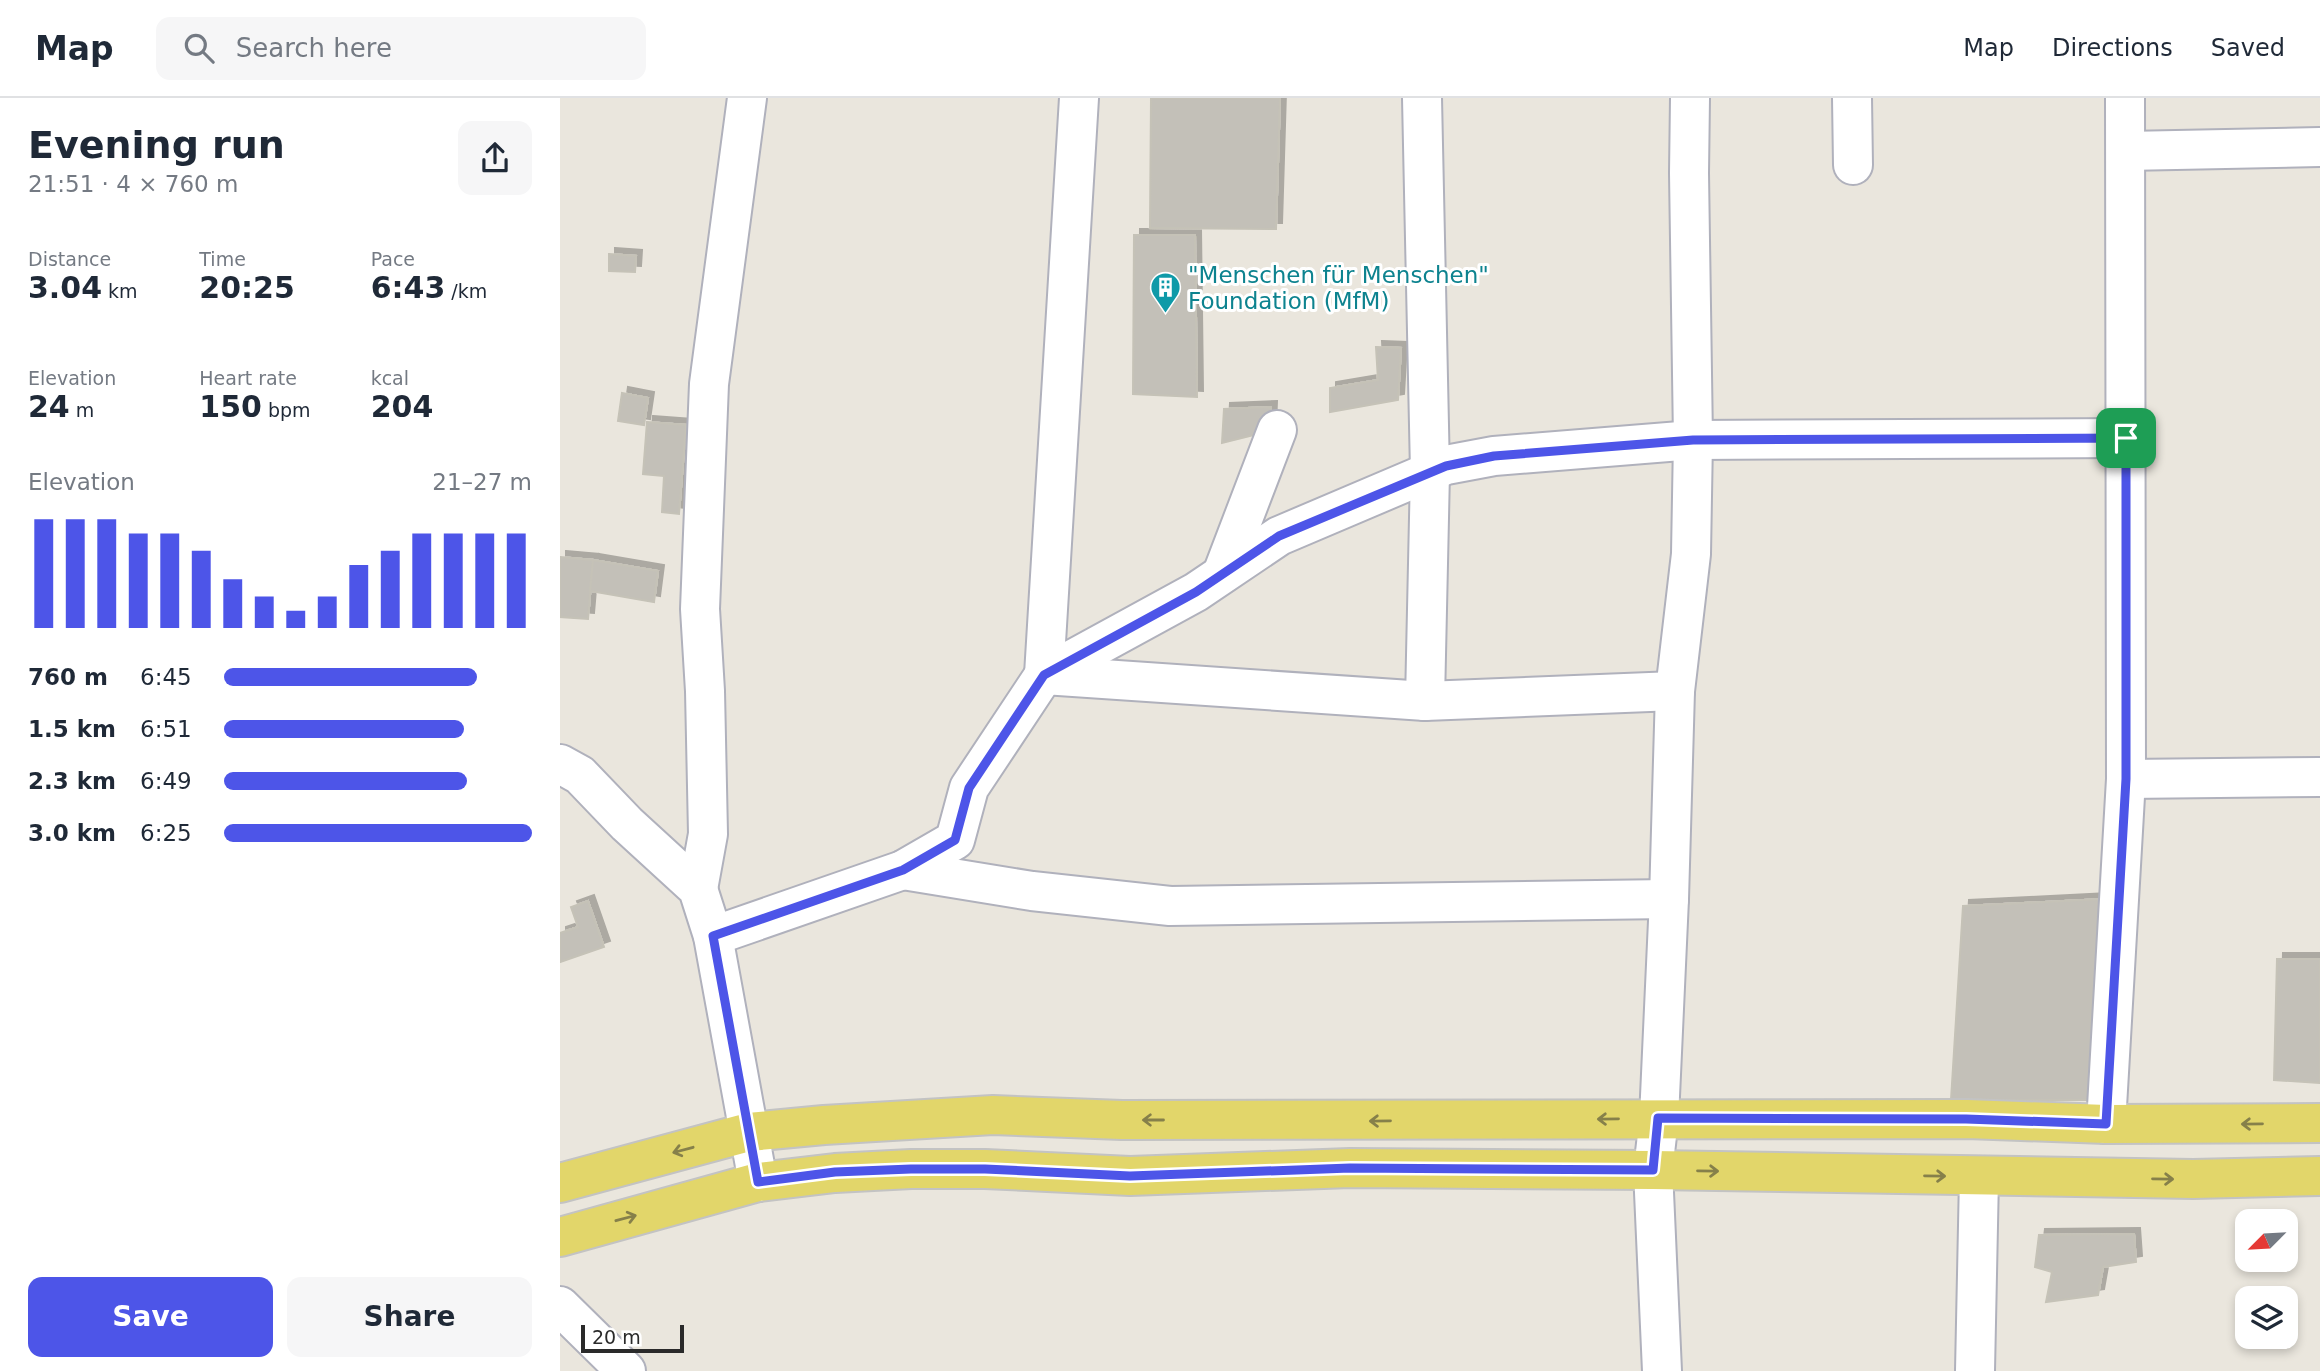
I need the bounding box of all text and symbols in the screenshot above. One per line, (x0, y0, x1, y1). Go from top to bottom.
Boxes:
search box (156, 17, 646, 80)
text: Map (35, 29, 114, 68)
icon: search (180, 29, 218, 67)
text: Search here (236, 33, 392, 63)
text: Map (1963, 34, 2014, 62)
text: Directions (2052, 34, 2173, 62)
text: Saved (2211, 34, 2285, 62)
button: share (458, 121, 532, 195)
text: Evening run (28, 123, 285, 167)
text: 21:51 · 4 × 760 m (28, 171, 238, 197)
text: Distance (28, 248, 111, 270)
text: Time (199, 248, 246, 270)
text: Pace (371, 248, 415, 270)
place label: "Menschen für Menschen" Foundation (MfM) (1188, 262, 1489, 314)
text: 3.04 (28, 270, 102, 305)
text: 20:25 (199, 270, 295, 305)
text: 6:43 (371, 270, 445, 305)
building icon: "Menschen für Menschen" Foundation (MfM) (1148, 271, 1182, 315)
text: km (102, 280, 138, 302)
text: /km (445, 280, 487, 302)
text: Elevation (28, 367, 116, 389)
text: Heart rate (199, 367, 297, 389)
text: kcal (371, 367, 409, 389)
text: 24 (28, 389, 70, 424)
text: 150 (199, 389, 262, 424)
text: 204 (371, 389, 433, 424)
text: m (70, 399, 94, 421)
text: bpm (262, 399, 311, 421)
pin (2096, 408, 2156, 468)
icon: arrive (2107, 419, 2145, 457)
text: Elevation (28, 469, 135, 495)
text: 21–27 m (432, 469, 532, 495)
text: 760 m (28, 664, 108, 690)
text: 6:45 (140, 664, 192, 690)
text: 1.5 km (28, 716, 116, 742)
text: 6:51 (140, 716, 192, 742)
text: 2.3 km (28, 768, 116, 794)
text: 6:49 (140, 768, 192, 794)
text: 3.0 km (28, 820, 116, 846)
text: 6:25 (140, 820, 192, 846)
one-way arrow (1597, 1112, 1620, 1126)
one-way arrow (1142, 1113, 1165, 1127)
one-way arrow (1369, 1114, 1392, 1128)
one-way arrow (2241, 1117, 2264, 1131)
one-way arrow (672, 1144, 695, 1157)
one-way arrow (1696, 1164, 1719, 1178)
one-way arrow (1923, 1169, 1946, 1182)
one-way arrow (2151, 1172, 2174, 1185)
north arrow (2235, 1209, 2298, 1272)
map controls (2235, 1209, 2298, 1349)
one-way arrow (614, 1211, 636, 1224)
button: Save (28, 1277, 273, 1357)
button: Share (287, 1277, 532, 1357)
button: layers (2235, 1286, 2298, 1349)
scale bar (581, 1322, 684, 1354)
text: 20 m (592, 1326, 641, 1348)

